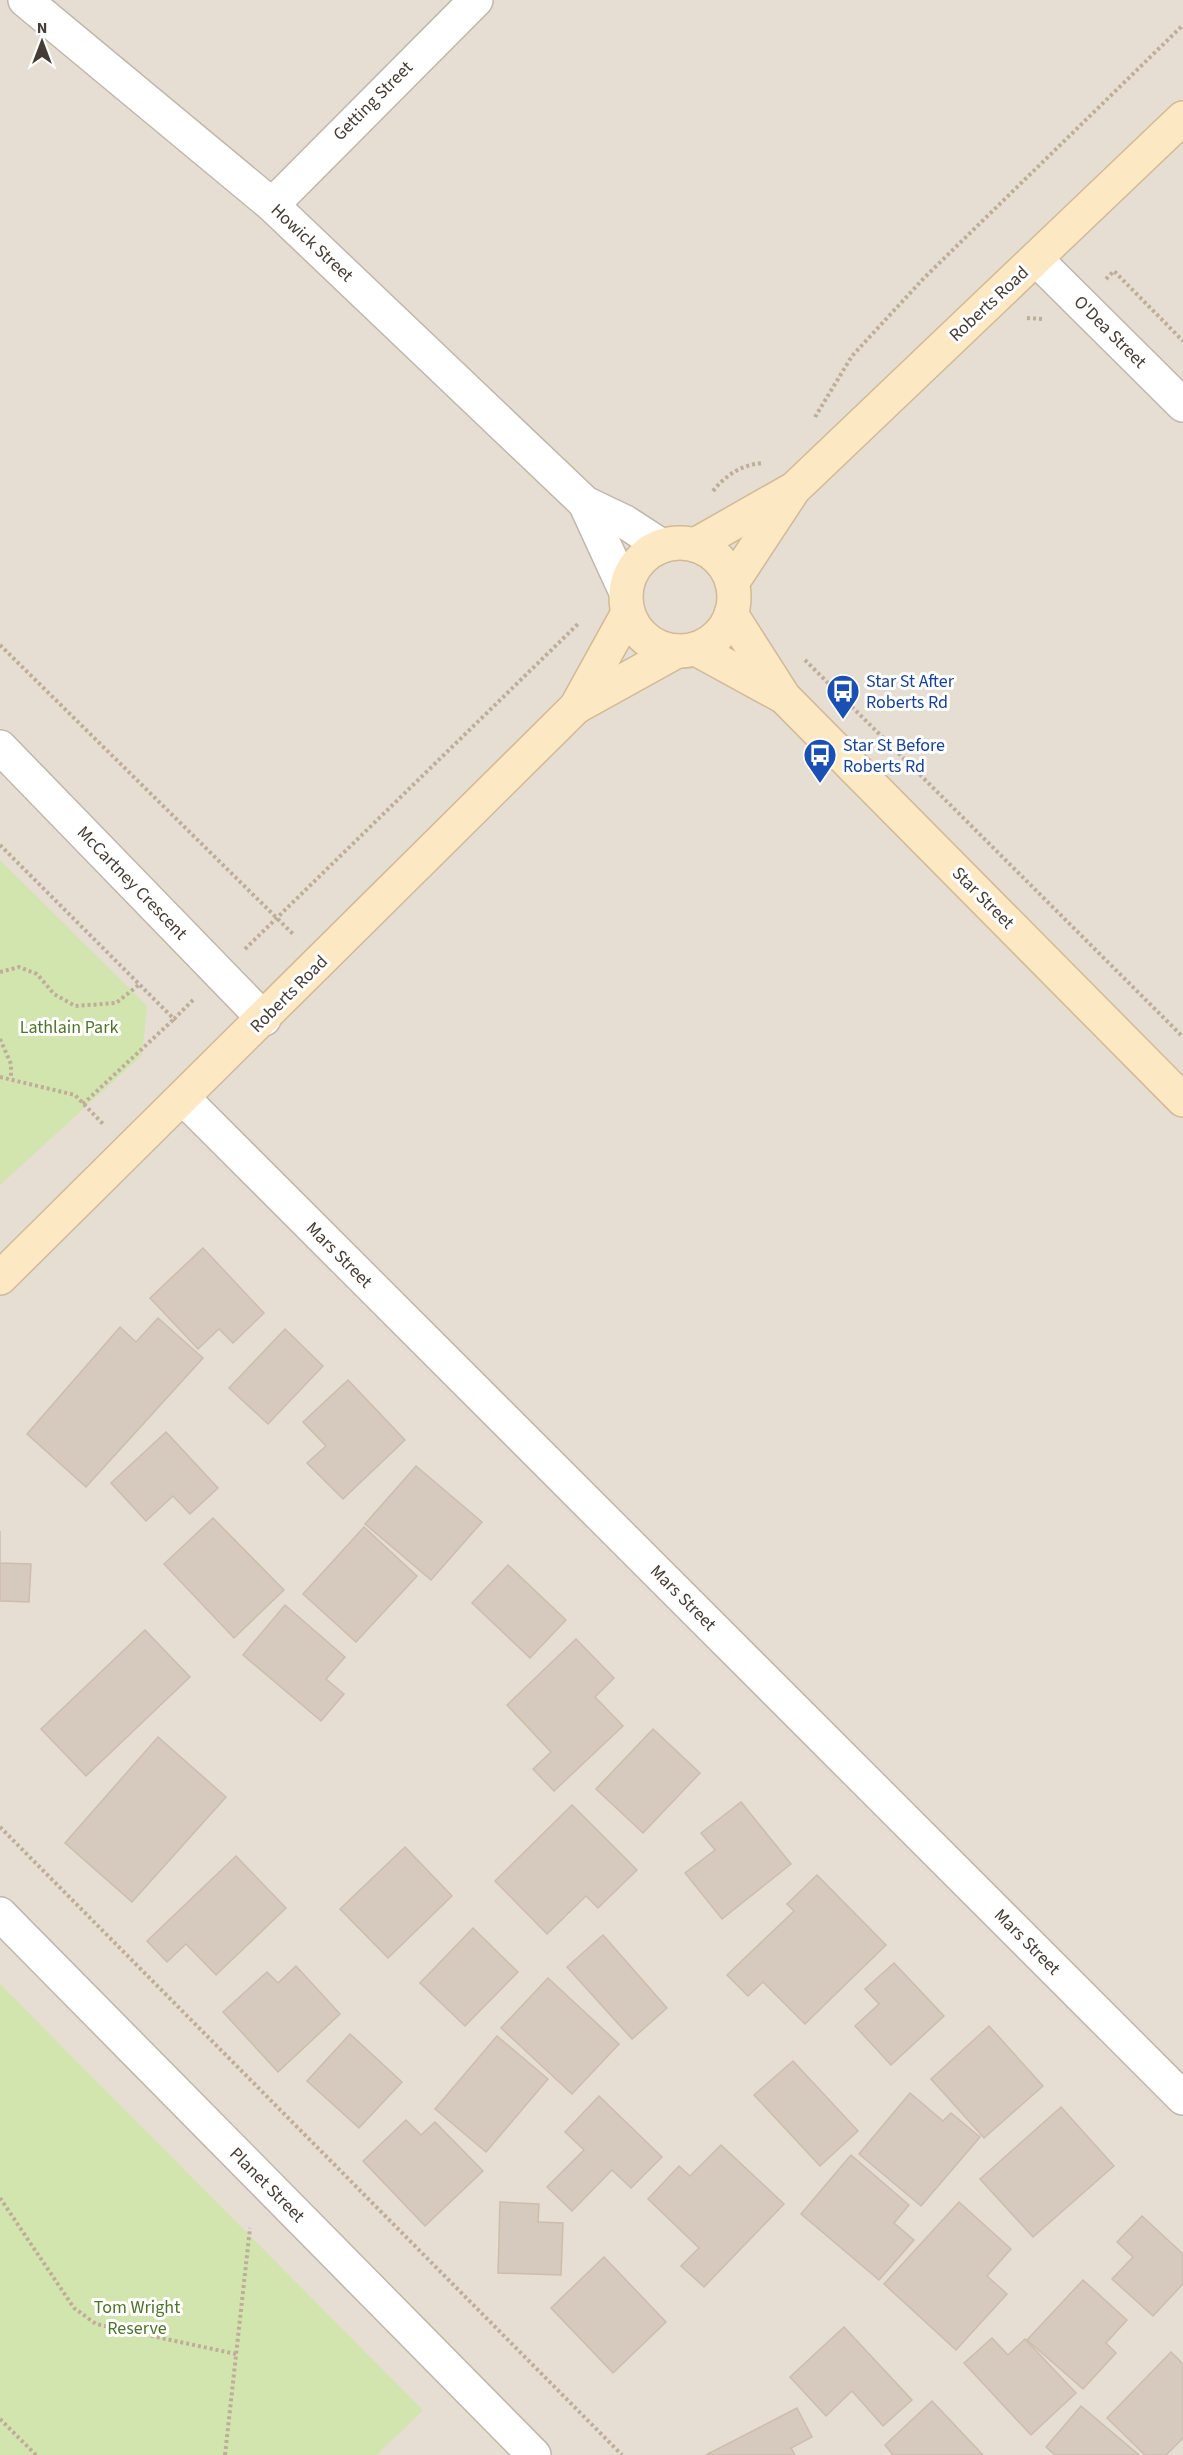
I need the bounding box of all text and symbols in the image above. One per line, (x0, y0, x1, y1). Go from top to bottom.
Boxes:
north arrow (12, 12, 72, 72)
text: N (37, 17, 47, 39)
street label: Getting Street (327, 55, 419, 147)
street label: Howick Street (265, 198, 359, 288)
street label: Roberts Road (944, 261, 1034, 347)
street label: O'Dea Street (1068, 290, 1152, 374)
place label: Star St After Roberts Rd (866, 669, 955, 715)
bus stop icon: Star St After Roberts Rd (825, 673, 861, 720)
place label: Star St Before Roberts Rd (843, 733, 945, 779)
bus stop icon: Star St Before Roberts Rd (802, 737, 838, 784)
street label: McCartney Crescent (71, 821, 193, 945)
street label: Star Street (946, 861, 1020, 935)
street label: Roberts Road (245, 950, 333, 1038)
park label: Lathlain Park (20, 1015, 118, 1040)
street label: Mars Street (300, 1216, 378, 1294)
street label: Mars Street (644, 1559, 722, 1637)
street label: Mars Street (988, 1903, 1066, 1981)
street label: Planet Street (224, 2142, 310, 2228)
park label: Tom Wright Reserve (94, 2295, 180, 2341)

